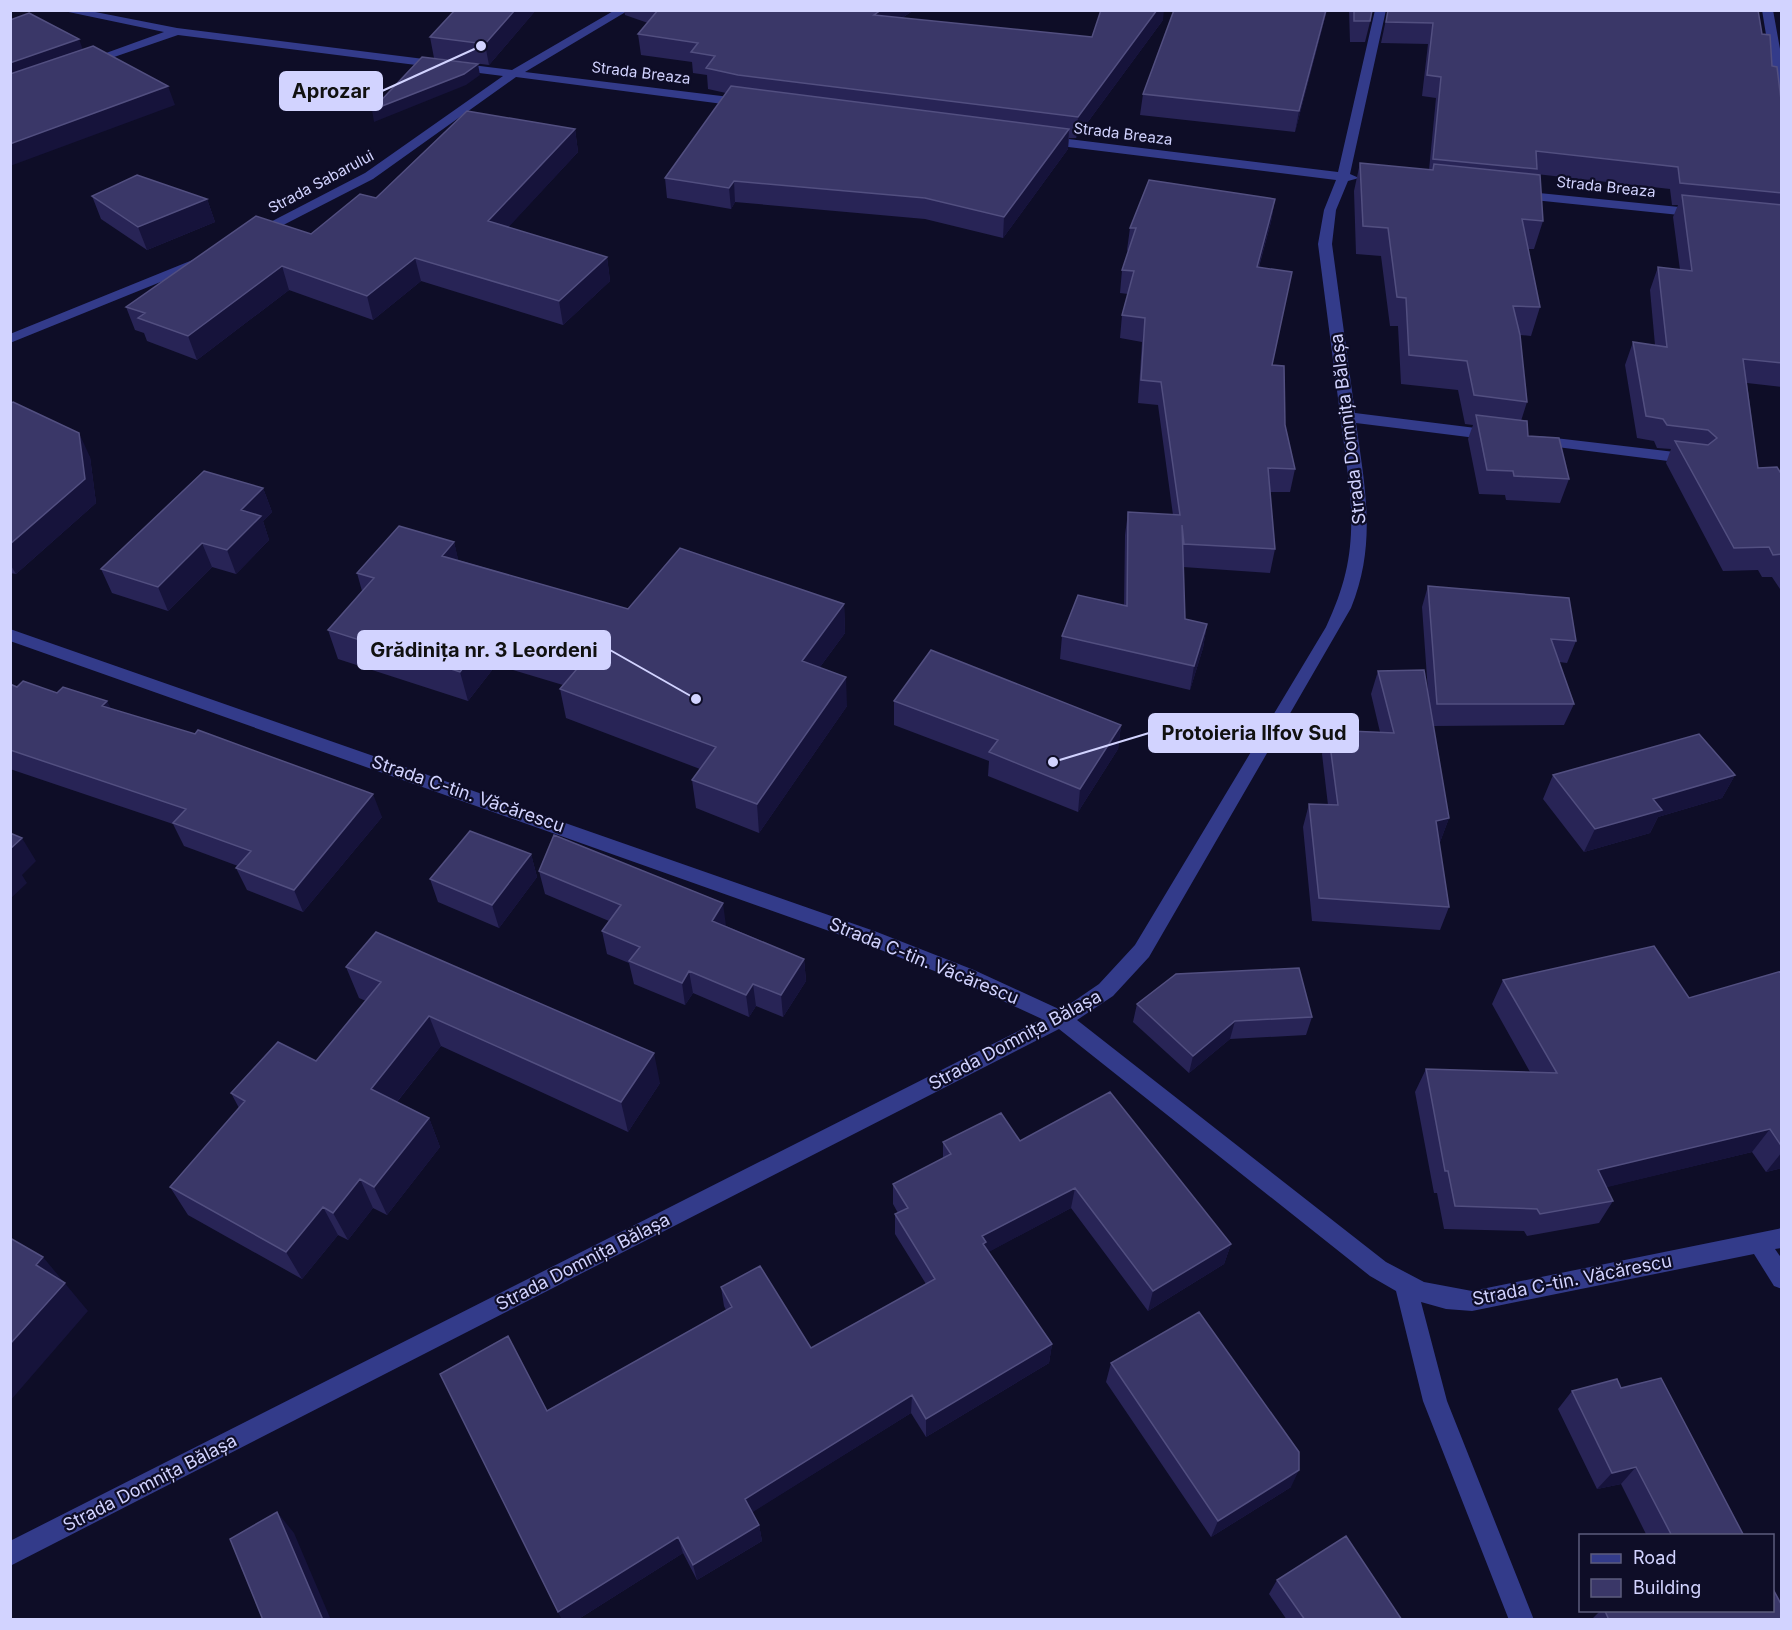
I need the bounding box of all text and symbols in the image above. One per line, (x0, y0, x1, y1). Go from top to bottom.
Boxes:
street label: Strada Breaza (590, 57, 692, 88)
callout: Aprozar (280, 72, 382, 110)
text: Aprozar (292, 79, 370, 103)
street label: Strada Breaza (1072, 118, 1174, 149)
street label: Strada Sabarului (265, 146, 377, 217)
street label: Strada Breaza (1555, 172, 1657, 201)
street label: Strada Domnița Bălașa (1325, 332, 1371, 526)
callout: Grădinița nr. 3 Leordeni (358, 631, 610, 669)
text: Grădinița nr. 3 Leordeni (370, 638, 598, 662)
callout: Protoieria Ilfov Sud (1149, 714, 1358, 752)
text: Protoieria Ilfov Sud (1161, 721, 1347, 745)
street label: Strada C-tin. Văcărescu (369, 751, 567, 836)
street label: Strada C-tin. Văcărescu (826, 913, 1022, 1008)
street label: Strada Domnița Bălașa (925, 985, 1105, 1095)
street label: Strada Domnița Bălașa (492, 1209, 674, 1315)
street label: Strada C-tin. Văcărescu (1470, 1250, 1673, 1309)
street label: Strada Domnița Bălașa (59, 1430, 241, 1536)
legend (1579, 1534, 1774, 1612)
text: Road (1633, 1547, 1676, 1568)
text: Building (1633, 1577, 1701, 1598)

